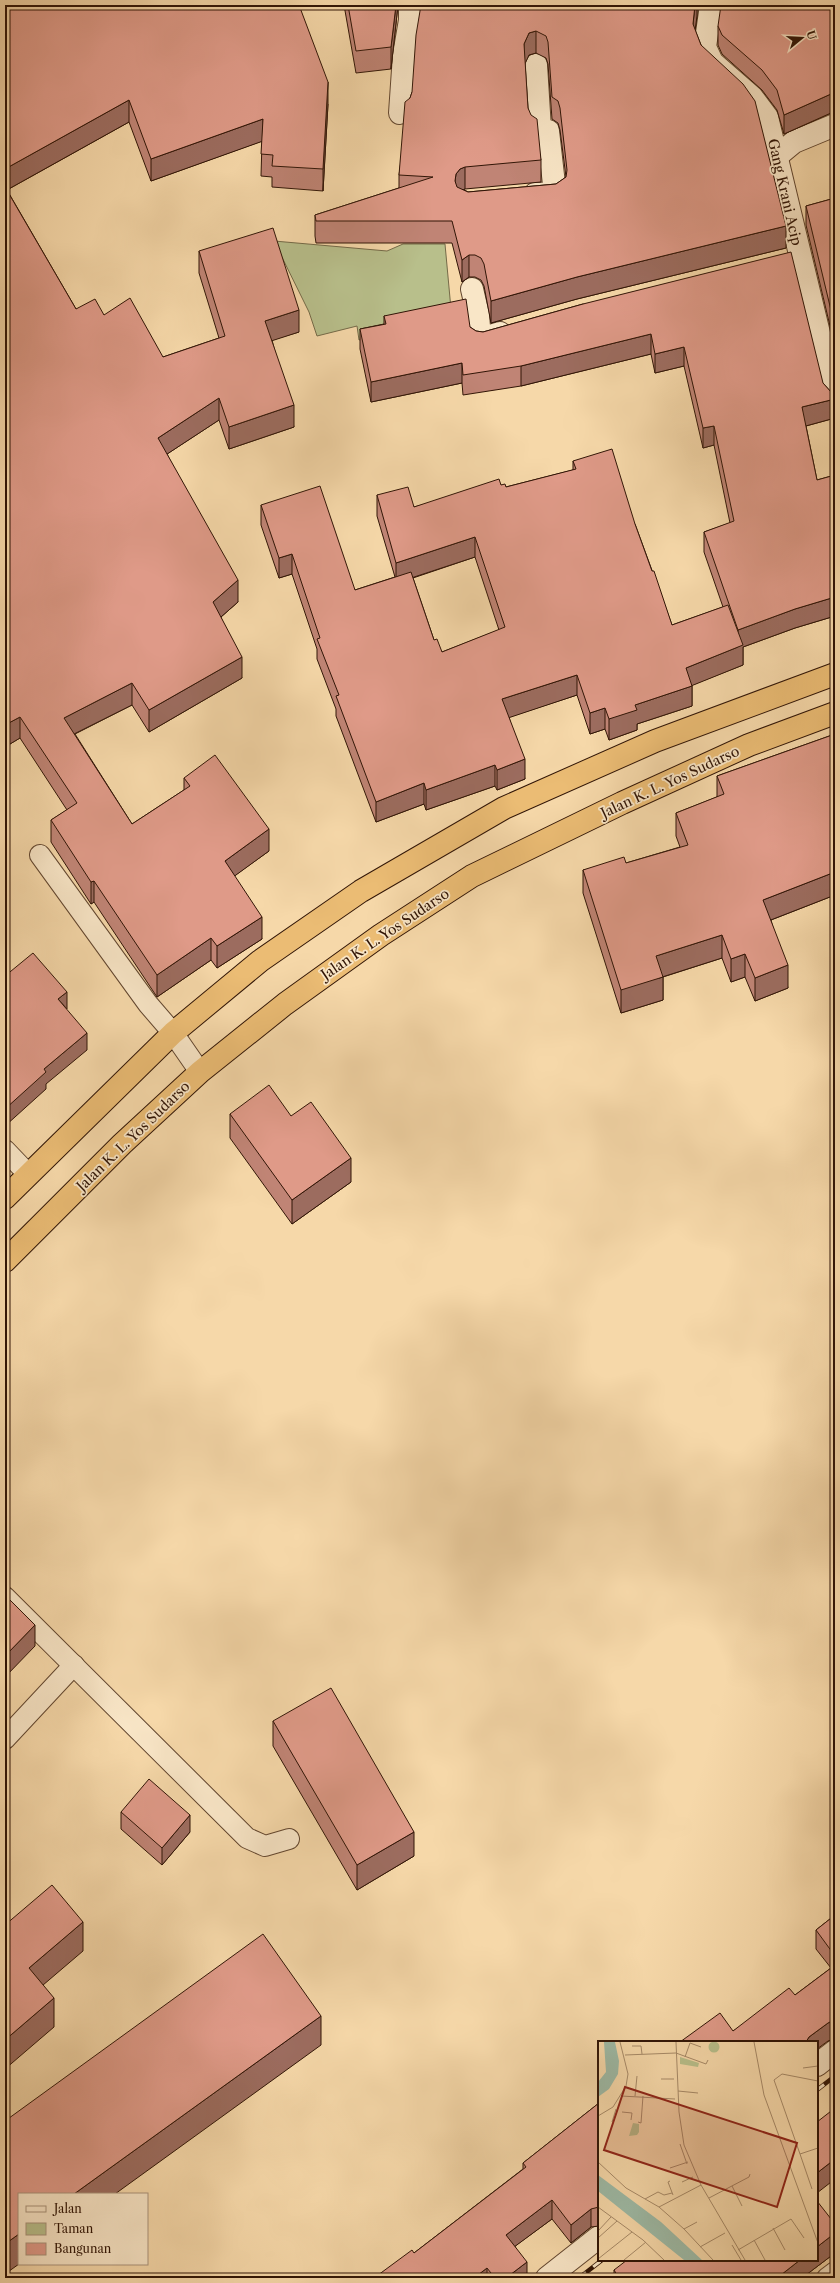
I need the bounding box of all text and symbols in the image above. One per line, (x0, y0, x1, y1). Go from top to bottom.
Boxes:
north arrow (782, 18, 822, 58)
text: U (803, 28, 820, 41)
street label: Gang Krani Acip (764, 137, 806, 247)
street label: Jalan K. L. Yos Sudarso (596, 742, 742, 823)
street label: Jalan K. L. Yos Sudarso (316, 884, 453, 985)
street label: Jalan K. L. Yos Sudarso (71, 1077, 193, 1196)
inset map (598, 2041, 818, 2261)
legend (18, 2193, 148, 2265)
text: Jalan (52, 2201, 82, 2216)
text: Taman (54, 2221, 94, 2236)
text: Bangunan (54, 2241, 112, 2256)

